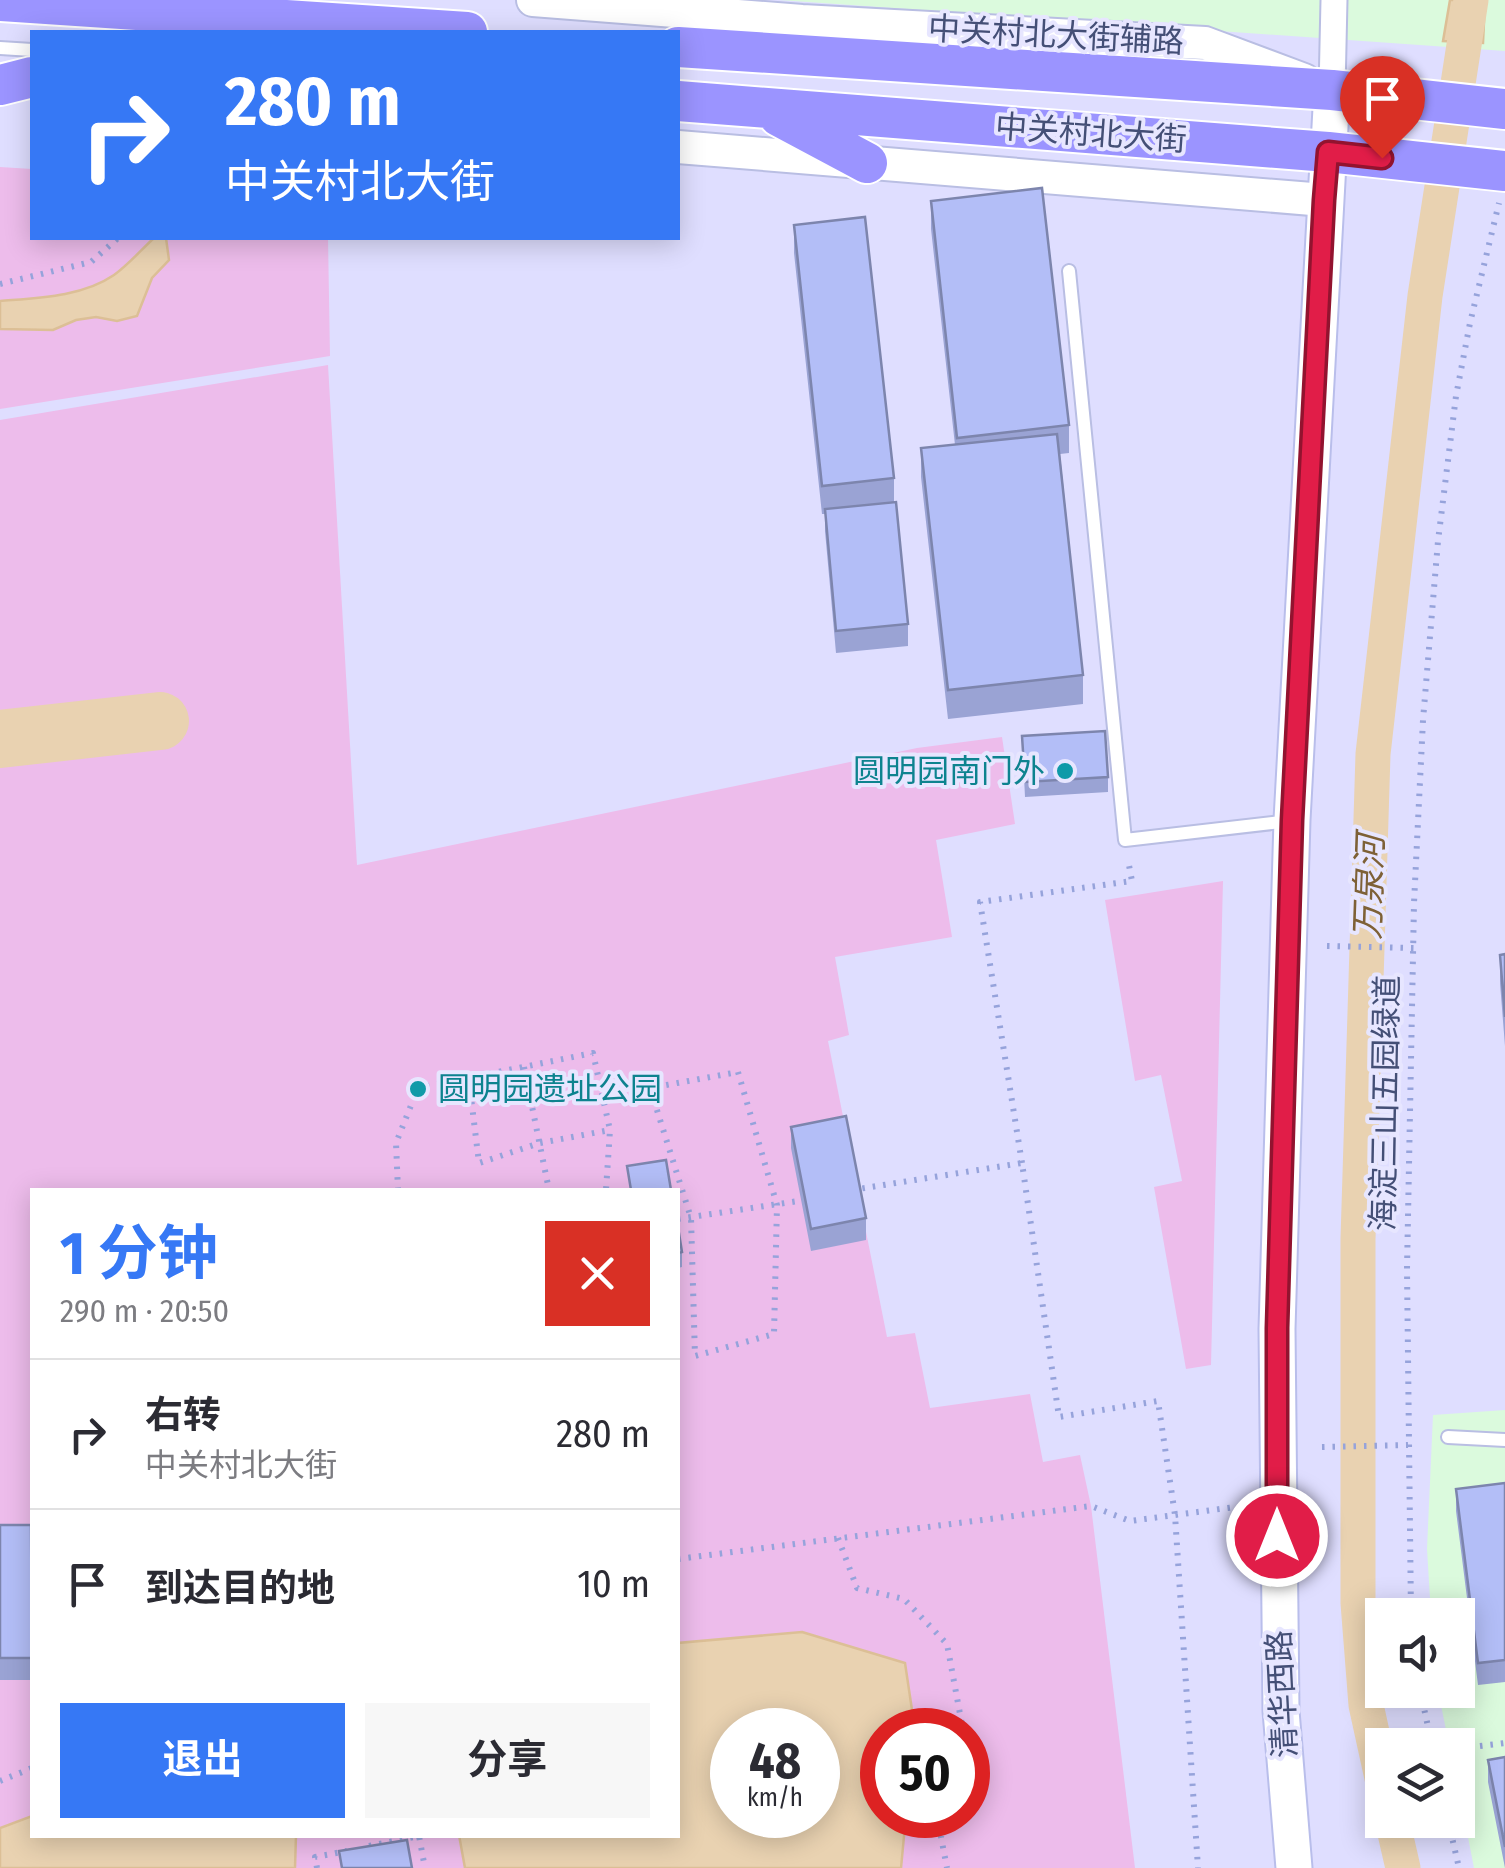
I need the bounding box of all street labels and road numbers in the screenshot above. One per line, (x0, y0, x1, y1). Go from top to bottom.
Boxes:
street label: 中关村北大街辅路 (927, 9, 1185, 61)
street label: 中关村北大街 (994, 107, 1188, 159)
street label: 海淀三山五园绿道 (1364, 975, 1406, 1231)
street label: 清华西路 (1260, 1629, 1304, 1759)

